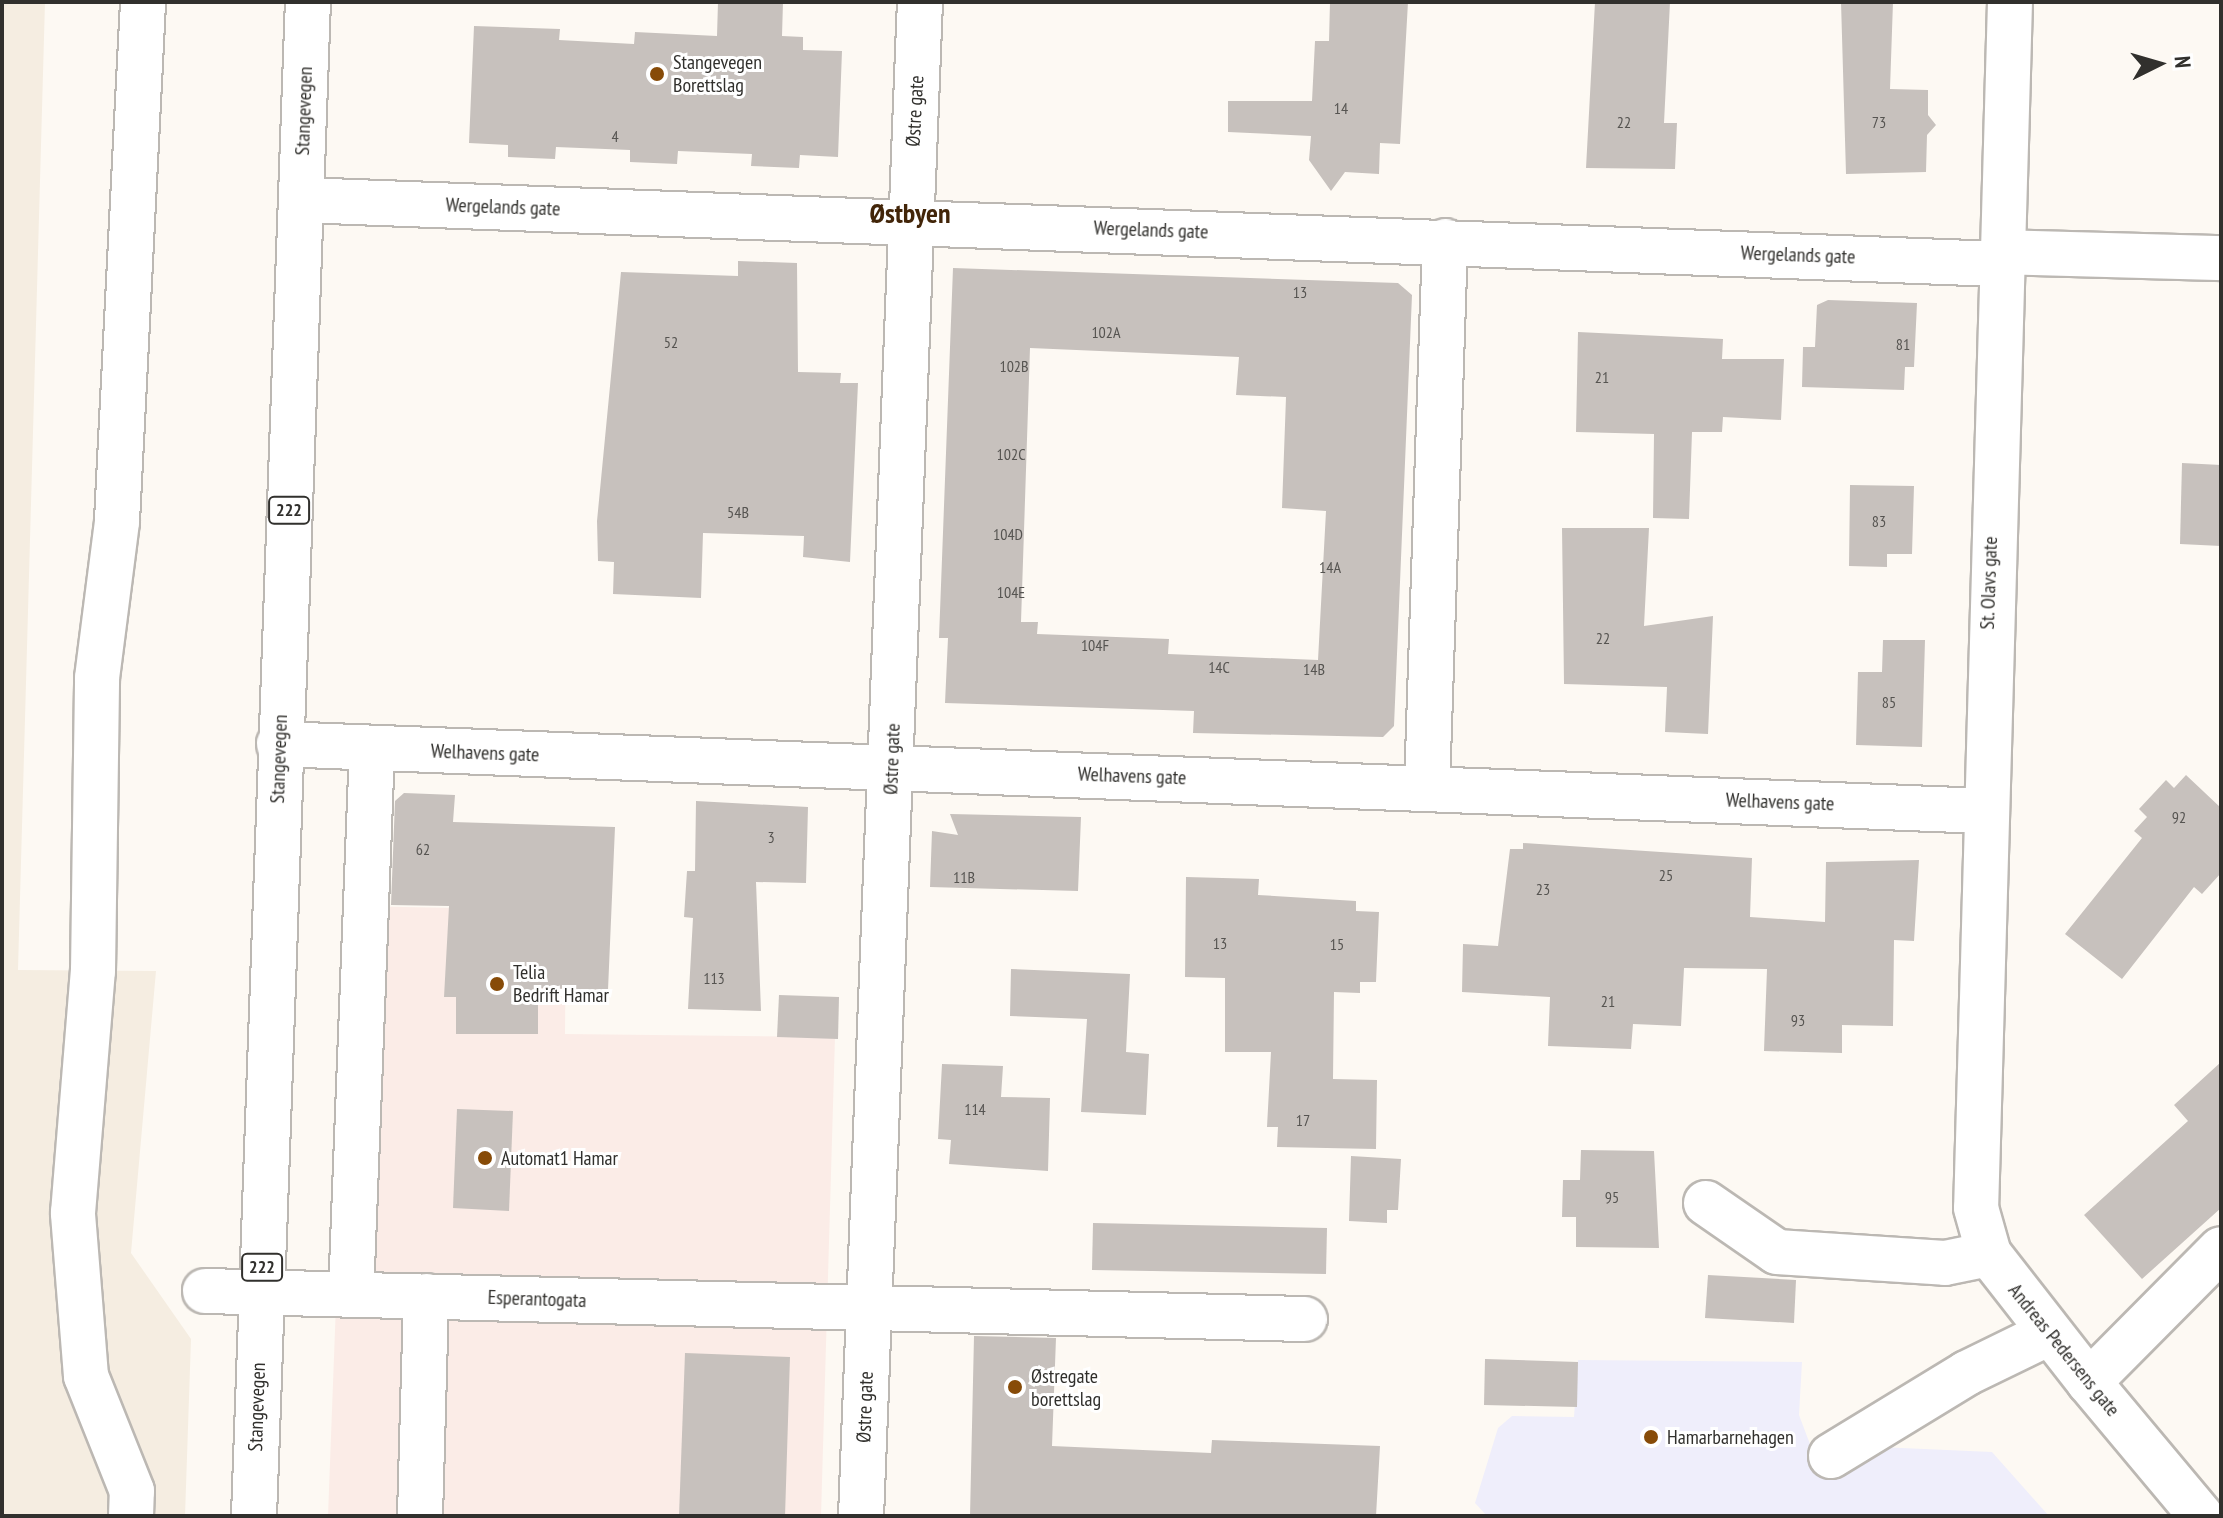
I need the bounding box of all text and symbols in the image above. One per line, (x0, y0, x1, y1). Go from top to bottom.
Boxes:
north arrow (2119, 24, 2199, 104)
place label: Stangevegen Borettslag (673, 50, 762, 97)
text: N (2168, 55, 2197, 69)
marker: Stangevegen Borettslag (648, 65, 666, 83)
street label: Stangevegen (290, 66, 318, 156)
street label: Østre gate (901, 75, 929, 147)
house number: 14 (1334, 98, 1348, 118)
house number: 22 (1617, 112, 1631, 132)
house number: 73 (1872, 112, 1886, 132)
house number: 4 (611, 126, 619, 146)
street label: Wergelands gate (445, 193, 561, 221)
district label: Østbyen (869, 196, 951, 230)
street label: Wergelands gate (1093, 216, 1209, 244)
street label: Wergelands gate (1740, 241, 1856, 269)
house number: 13 (1293, 282, 1307, 302)
house number: 102A (1091, 322, 1121, 342)
house number: 52 (664, 332, 678, 352)
house number: 81 (1896, 334, 1910, 354)
house number: 102B (999, 356, 1029, 376)
house number: 21 (1595, 367, 1609, 387)
house number: 102C (997, 444, 1025, 464)
road number: 222 (267, 496, 311, 524)
house number: 54B (727, 502, 749, 522)
house number: 83 (1872, 511, 1886, 531)
house number: 104D (993, 524, 1023, 544)
street label: St. Olavs gate (1975, 535, 2003, 631)
house number: 14A (1319, 557, 1341, 577)
house number: 104E (997, 582, 1025, 602)
house number: 22 (1596, 628, 1610, 648)
house number: 104F (1081, 635, 1109, 655)
house number: 14C (1208, 657, 1230, 677)
house number: 14B (1303, 659, 1325, 679)
house number: 85 (1882, 692, 1896, 712)
street label: Stangevegen (265, 714, 293, 804)
street label: Østre gate (879, 723, 905, 795)
street label: Welhavens gate (430, 739, 540, 767)
street label: Welhavens gate (1077, 762, 1187, 790)
street label: Welhavens gate (1725, 788, 1835, 816)
house number: 92 (2172, 807, 2186, 827)
house number: 3 (767, 827, 775, 847)
house number: 62 (416, 839, 430, 859)
house number: 25 (1659, 865, 1673, 885)
house number: 11B (953, 867, 975, 887)
house number: 23 (1536, 879, 1550, 899)
house number: 13 (1213, 933, 1227, 953)
house number: 15 (1330, 934, 1344, 954)
place label: Telia Bedrift Hamar (513, 960, 609, 1007)
house number: 113 (703, 968, 725, 988)
marker: Telia Bedrift Hamar (488, 975, 506, 993)
house number: 21 (1601, 991, 1615, 1011)
house number: 93 (1791, 1010, 1805, 1030)
house number: 114 (964, 1099, 986, 1119)
house number: 17 (1296, 1110, 1310, 1130)
place label: Automat1 Hamar (501, 1146, 618, 1170)
marker: Automat1 Hamar (476, 1149, 494, 1167)
house number: 95 (1605, 1187, 1619, 1207)
road number: 222 (240, 1253, 284, 1281)
street label: Andreas Pedersens gate (2003, 1279, 2125, 1421)
street label: Esperantogata (487, 1285, 587, 1313)
street label: Stangevegen (243, 1362, 271, 1452)
place label: Østregate borettslag (1031, 1364, 1101, 1411)
street label: Østre gate (852, 1371, 878, 1443)
marker: Østregate borettslag (1006, 1378, 1024, 1396)
place label: Hamarbarnehagen (1667, 1425, 1794, 1449)
marker: Hamarbarnehagen (1642, 1428, 1660, 1446)

